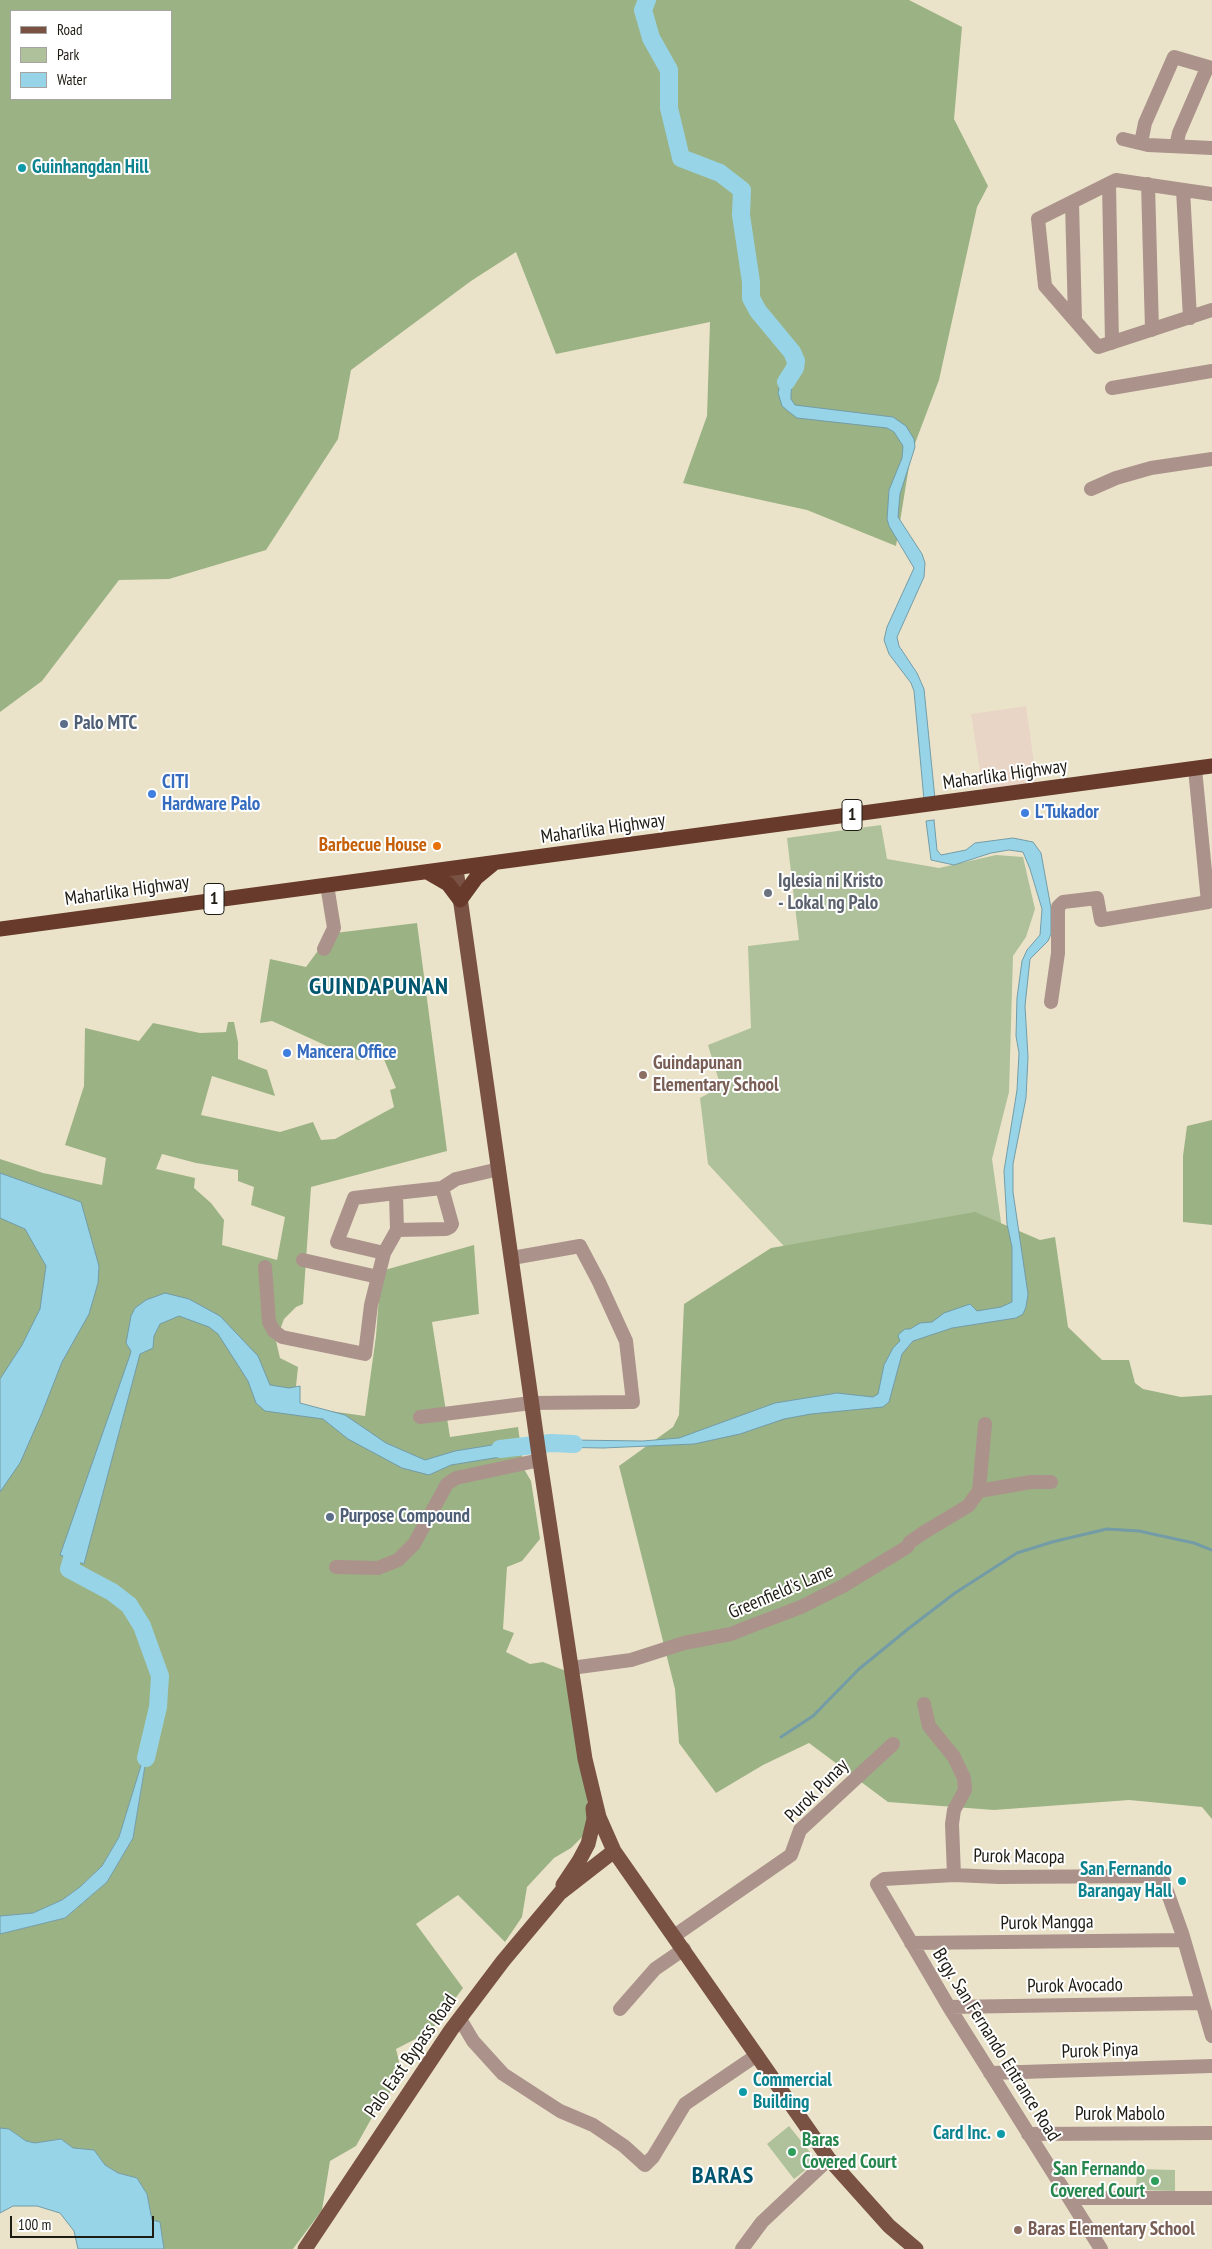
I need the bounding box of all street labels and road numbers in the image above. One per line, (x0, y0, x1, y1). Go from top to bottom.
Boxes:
street label: Maharlika Highway (941, 755, 1069, 795)
road number: 1 (842, 800, 862, 830)
street label: Maharlika Highway (539, 809, 667, 849)
street label: Maharlika Highway (63, 871, 191, 911)
road number: 1 (204, 884, 224, 914)
street label: Greenfield's Lane (725, 1560, 837, 1624)
street label: Purok Punay (780, 1754, 854, 1828)
street label: Purok Macopa (973, 1845, 1065, 1869)
street label: Purok Mangga (1000, 1911, 1094, 1935)
street label: Brgy. San Fernando Entrance Road (927, 1944, 1065, 2146)
street label: Purok Avocado (1027, 1974, 1123, 1998)
street label: Palo East Bypass Road (360, 1990, 462, 2122)
street label: Purok Pinya (1061, 2038, 1139, 2064)
street label: Purok Mabolo (1075, 2104, 1165, 2126)

